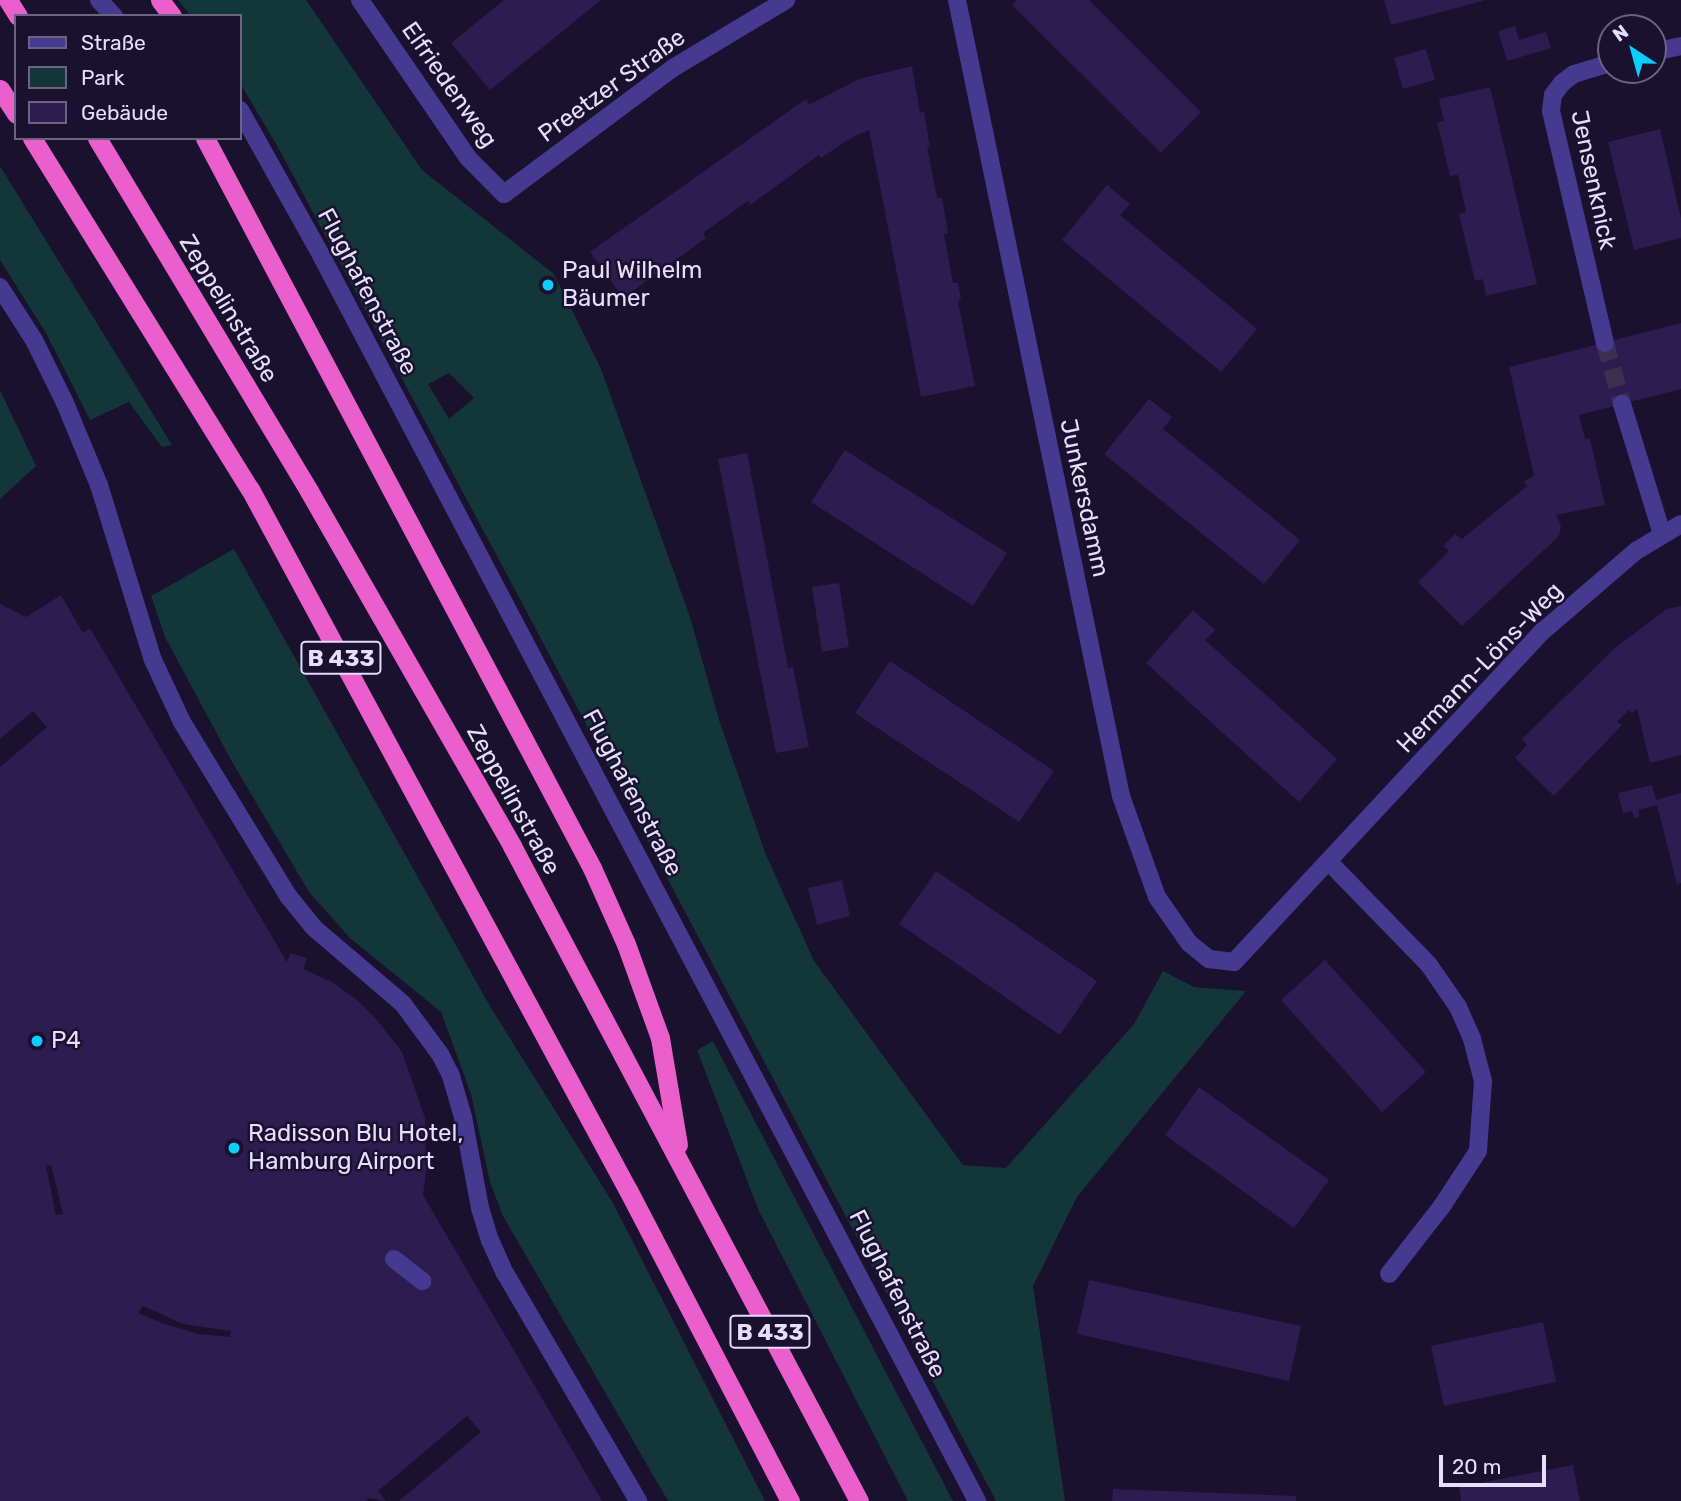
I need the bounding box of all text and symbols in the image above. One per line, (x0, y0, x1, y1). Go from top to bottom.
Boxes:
legend (14, 14, 242, 140)
north arrow (1597, 14, 1667, 84)
street label: Elfriedenweg (395, 17, 503, 153)
text: N (1608, 20, 1633, 47)
street label: Preetzer Straße (533, 23, 691, 149)
text: Straße (81, 30, 146, 55)
text: Park (81, 65, 125, 90)
text: Gebäude (81, 100, 168, 125)
street label: Jensenknick (1564, 108, 1622, 252)
street label: Flughafenstraße (311, 204, 423, 380)
street label: Zeppelinstraße (173, 230, 283, 388)
place label: Paul Wilhelm Bäumer (562, 257, 703, 313)
marker: Paul Wilhelm Bäumer (540, 277, 556, 293)
street label: Junkersdamm (1053, 416, 1115, 580)
street label: Hermann-Löns-Weg (1391, 577, 1569, 759)
road number: B 433 (299, 638, 383, 678)
street label: Flughafenstraße (576, 705, 688, 881)
street label: Zeppelinstraße (460, 720, 566, 880)
place label: P4 (51, 1027, 81, 1055)
marker: P4 (29, 1033, 45, 1049)
place label: Radisson Blu Hotel, Hamburg Airport (248, 1120, 463, 1176)
marker: Radisson Blu Hotel, Hamburg Airport (226, 1140, 242, 1156)
street label: Flughafenstraße (842, 1205, 952, 1383)
road number: B 433 (728, 1312, 812, 1352)
scale bar (1443, 1442, 1550, 1486)
text: 20 m (1452, 1454, 1501, 1479)

